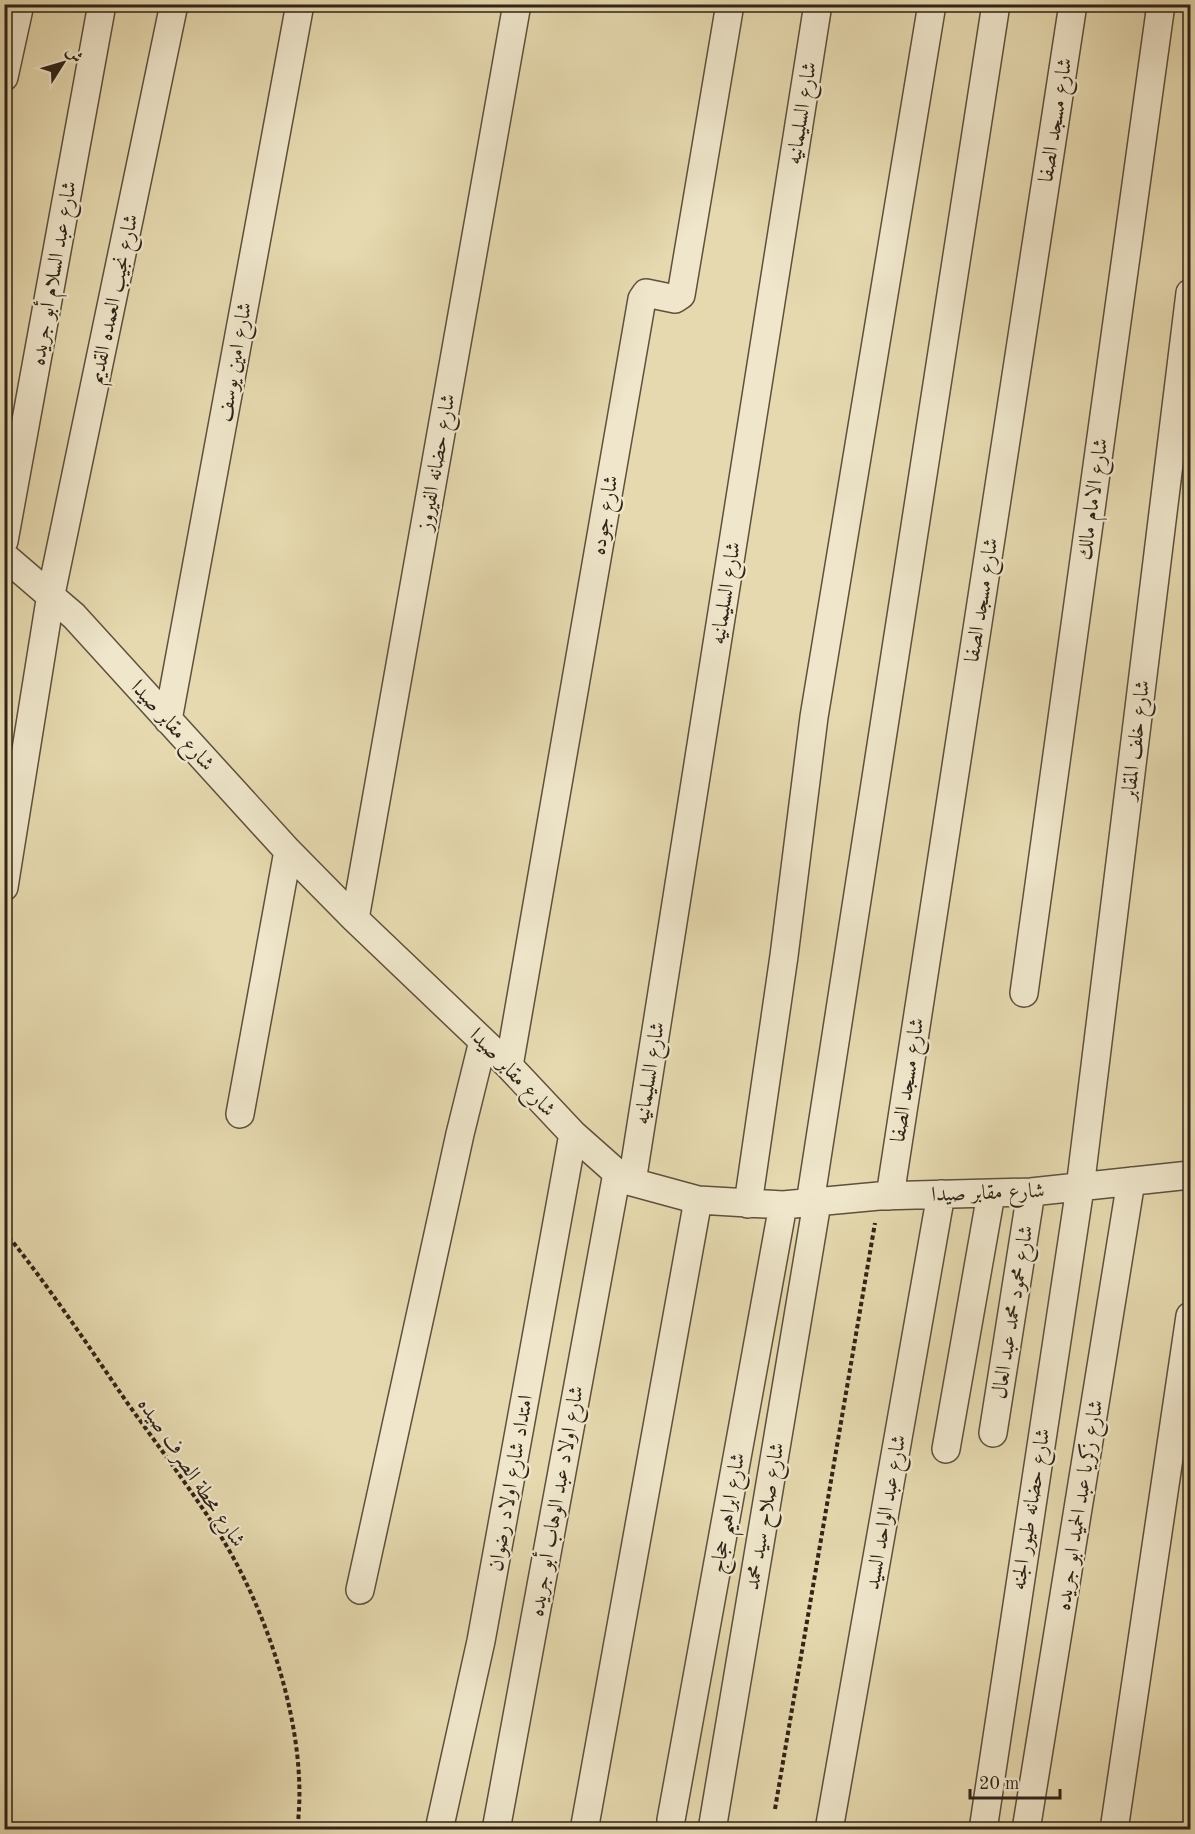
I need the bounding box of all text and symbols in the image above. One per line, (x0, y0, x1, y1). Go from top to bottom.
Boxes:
north arrow (33, 33, 93, 93)
text: ش (62, 44, 85, 66)
street label: شارع مسجد الصفا (1036, 57, 1083, 185)
street label: شارع السليمانيه (784, 60, 827, 167)
street label: شارع عبد السلام أبو جريده (22, 178, 87, 368)
street label: شارع نجيب العمده القديم (85, 212, 149, 387)
street label: شارع امين يوسف (215, 301, 262, 425)
street label: شارع حضانه الفيروز (415, 392, 466, 535)
street label: شارع الامام مالك (1075, 437, 1118, 562)
street label: شارع جوده (588, 474, 629, 558)
street label: شارع مسجد الصفا (962, 537, 1009, 665)
street label: شارع السليمانيه (708, 540, 751, 647)
street label: شارع مقابر صيدا (122, 677, 218, 779)
street label: شارع خلف المقابر (1118, 679, 1160, 804)
street label: شارع مسجد الصفا (888, 1017, 935, 1145)
street label: شارع السليمانيه (632, 1020, 675, 1127)
street label: شارع مقابر صيدا (461, 1025, 559, 1125)
street label: شارع مقابر صيدا (931, 1181, 1045, 1212)
street label: شارع محمود محمد عبد العال (989, 1224, 1044, 1402)
street label: شارع اولاد عبد الوهاب أبو جريده (521, 1383, 594, 1619)
street label: امتداد شارع اولاد رضوان (486, 1393, 543, 1574)
street label: شارع محطة الصرف صيده (128, 1394, 248, 1555)
street label: شارع زكريا عبد الحميد ابو جريده (1051, 1398, 1113, 1613)
street label: شارع حضانه طيور الجنه (1008, 1427, 1061, 1592)
street label: شارع عبد الواحد السيد (863, 1433, 916, 1592)
street label: شارع صلاح سيد محمد (742, 1441, 796, 1593)
street label: شارع ابراهيم حجاج (708, 1451, 758, 1577)
scale bar (970, 1762, 1060, 1800)
text: 20 m (979, 1775, 1019, 1793)

